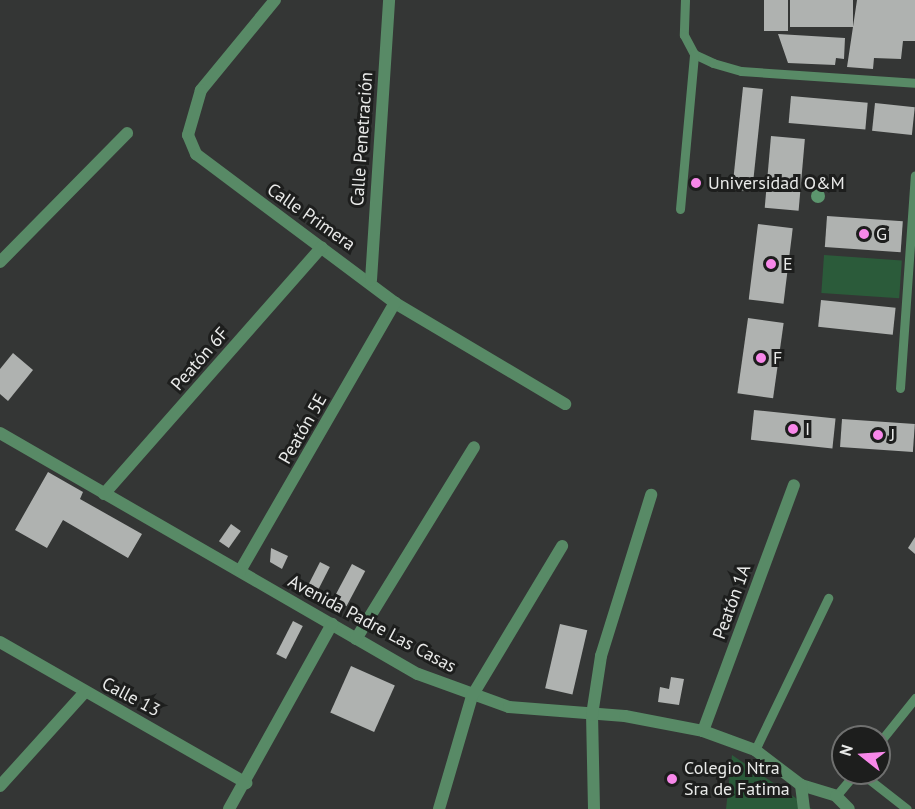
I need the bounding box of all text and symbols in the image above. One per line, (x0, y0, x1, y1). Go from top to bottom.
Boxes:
street label: Calle Penetración (347, 71, 377, 207)
place label: Universidad O&M (708, 172, 845, 194)
marker: Universidad O&M (689, 176, 703, 190)
street label: Calle Primera (263, 179, 359, 255)
place label: G (876, 223, 887, 245)
marker: G (857, 227, 871, 241)
place label: E (783, 253, 793, 275)
marker: E (764, 257, 778, 271)
street label: Peatón 6F (167, 323, 233, 395)
place label: F (773, 347, 782, 369)
marker: F (754, 351, 768, 365)
street label: Peatón 5E (274, 390, 332, 468)
place label: I (805, 418, 810, 440)
marker: I (786, 422, 800, 436)
place label: J (890, 424, 895, 446)
marker: J (871, 428, 885, 442)
street label: Peatón 1A (709, 562, 755, 642)
street label: Avenida Padre Las Casas (284, 571, 460, 677)
street label: Calle 13 (98, 673, 164, 721)
north arrow (831, 725, 891, 785)
text: N (835, 742, 857, 758)
place label: Colegio Ntra Sra de Fatima (684, 758, 790, 800)
marker: Colegio Ntra Sra de Fatima (665, 772, 679, 786)

